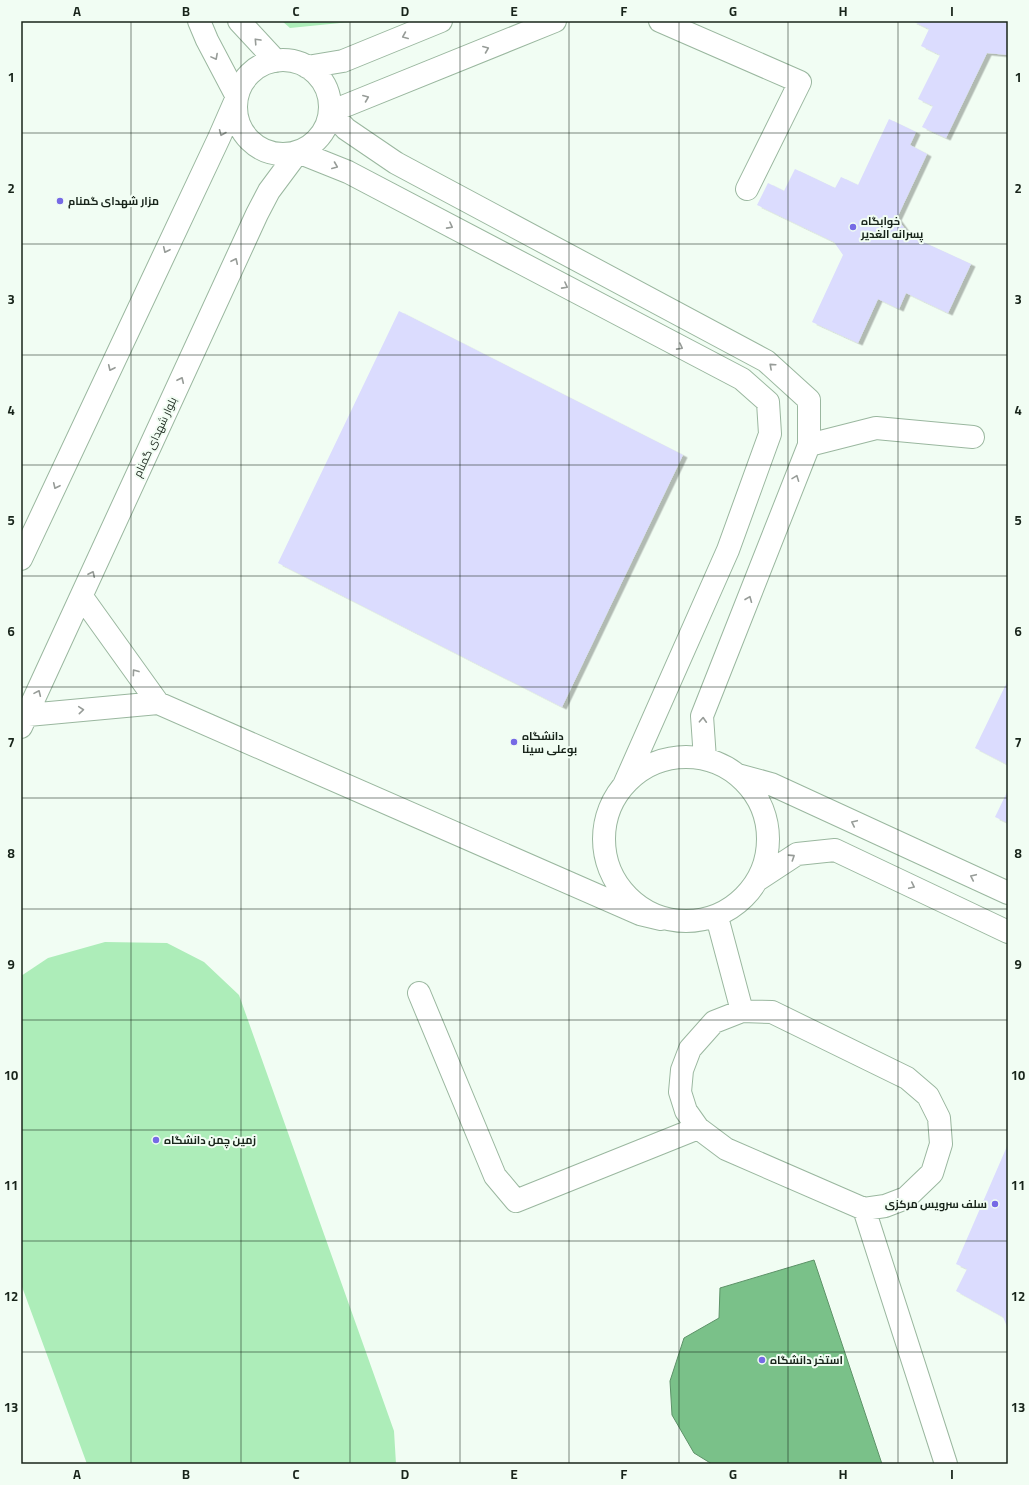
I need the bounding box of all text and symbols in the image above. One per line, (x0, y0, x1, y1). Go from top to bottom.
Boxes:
text: A (73, 0, 81, 23)
text: B (182, 0, 190, 23)
text: C (292, 0, 300, 23)
text: D (401, 0, 409, 23)
text: E (510, 0, 518, 23)
text: F (621, 0, 628, 23)
text: G (729, 0, 737, 23)
text: H (839, 0, 847, 23)
text: I (950, 0, 954, 23)
one-way arrow (401, 31, 409, 39)
one-way arrow (255, 38, 262, 46)
one-way arrow (482, 46, 490, 54)
one-way arrow (211, 52, 218, 60)
text: 1 (7, 65, 15, 89)
text: 1 (1014, 65, 1022, 89)
one-way arrow (362, 94, 369, 102)
one-way arrow (218, 129, 226, 136)
one-way arrow (331, 162, 338, 170)
text: 2 (7, 176, 15, 200)
text: 2 (1014, 176, 1022, 200)
place label: مزار شهدای گمنام (68, 191, 159, 211)
marker: مزار شهدای گمنام (55, 196, 65, 206)
place label: خوابگاه پسرانه الغدیر (860, 211, 923, 244)
one-way arrow (446, 221, 453, 228)
marker: خوابگاه پسرانه الغدیر (848, 222, 858, 232)
one-way arrow (163, 246, 171, 254)
one-way arrow (230, 258, 238, 266)
one-way arrow (561, 281, 568, 289)
text: 3 (7, 287, 15, 311)
text: 3 (1014, 287, 1022, 311)
one-way arrow (676, 342, 684, 349)
one-way arrow (108, 364, 116, 371)
one-way arrow (769, 364, 776, 371)
one-way arrow (176, 376, 184, 384)
street label: بلوار شهدای گمنام (128, 393, 182, 480)
text: 4 (7, 398, 15, 422)
text: 4 (1014, 398, 1022, 422)
one-way arrow (791, 474, 799, 481)
one-way arrow (53, 481, 61, 489)
text: 5 (7, 508, 15, 532)
text: 5 (1014, 508, 1022, 532)
one-way arrow (87, 571, 95, 579)
one-way arrow (744, 595, 752, 603)
text: 6 (7, 619, 15, 643)
text: 6 (1014, 619, 1022, 643)
one-way arrow (133, 669, 140, 676)
one-way arrow (33, 689, 41, 697)
one-way arrow (78, 706, 84, 715)
one-way arrow (699, 717, 708, 723)
place label: دانشگاه بوعلی سینا (522, 726, 577, 759)
text: 7 (7, 730, 15, 754)
text: 7 (1014, 730, 1022, 754)
marker: دانشگاه بوعلی سینا (509, 737, 519, 747)
one-way arrow (851, 820, 859, 828)
text: 8 (7, 841, 15, 865)
text: 8 (1014, 841, 1022, 865)
one-way arrow (788, 855, 795, 862)
one-way arrow (969, 874, 977, 882)
one-way arrow (908, 881, 915, 889)
text: 9 (7, 952, 15, 976)
text: 9 (1014, 952, 1022, 976)
text: 10 (4, 1063, 18, 1087)
text: 10 (1011, 1063, 1025, 1087)
place label: زمین چمن دانشگاه (164, 1130, 256, 1150)
marker: زمین چمن دانشگاه (151, 1135, 161, 1145)
text: 11 (4, 1173, 18, 1197)
text: 11 (1011, 1173, 1025, 1197)
place label: سلف سرویس مرکزی (885, 1194, 987, 1214)
marker: سلف سرویس مرکزی (990, 1199, 1000, 1209)
text: 12 (4, 1284, 18, 1308)
text: 12 (1011, 1284, 1025, 1308)
place label: استخر دانشگاه (770, 1350, 843, 1370)
marker: استخر دانشگاه (757, 1355, 767, 1365)
text: 13 (4, 1395, 18, 1419)
text: 13 (1011, 1395, 1025, 1419)
text: A (73, 1462, 81, 1485)
text: B (182, 1462, 190, 1485)
text: C (292, 1462, 300, 1485)
text: D (401, 1462, 409, 1485)
text: E (510, 1462, 518, 1485)
text: F (621, 1462, 628, 1485)
text: G (729, 1462, 737, 1485)
text: H (839, 1462, 847, 1485)
text: I (950, 1462, 954, 1485)

